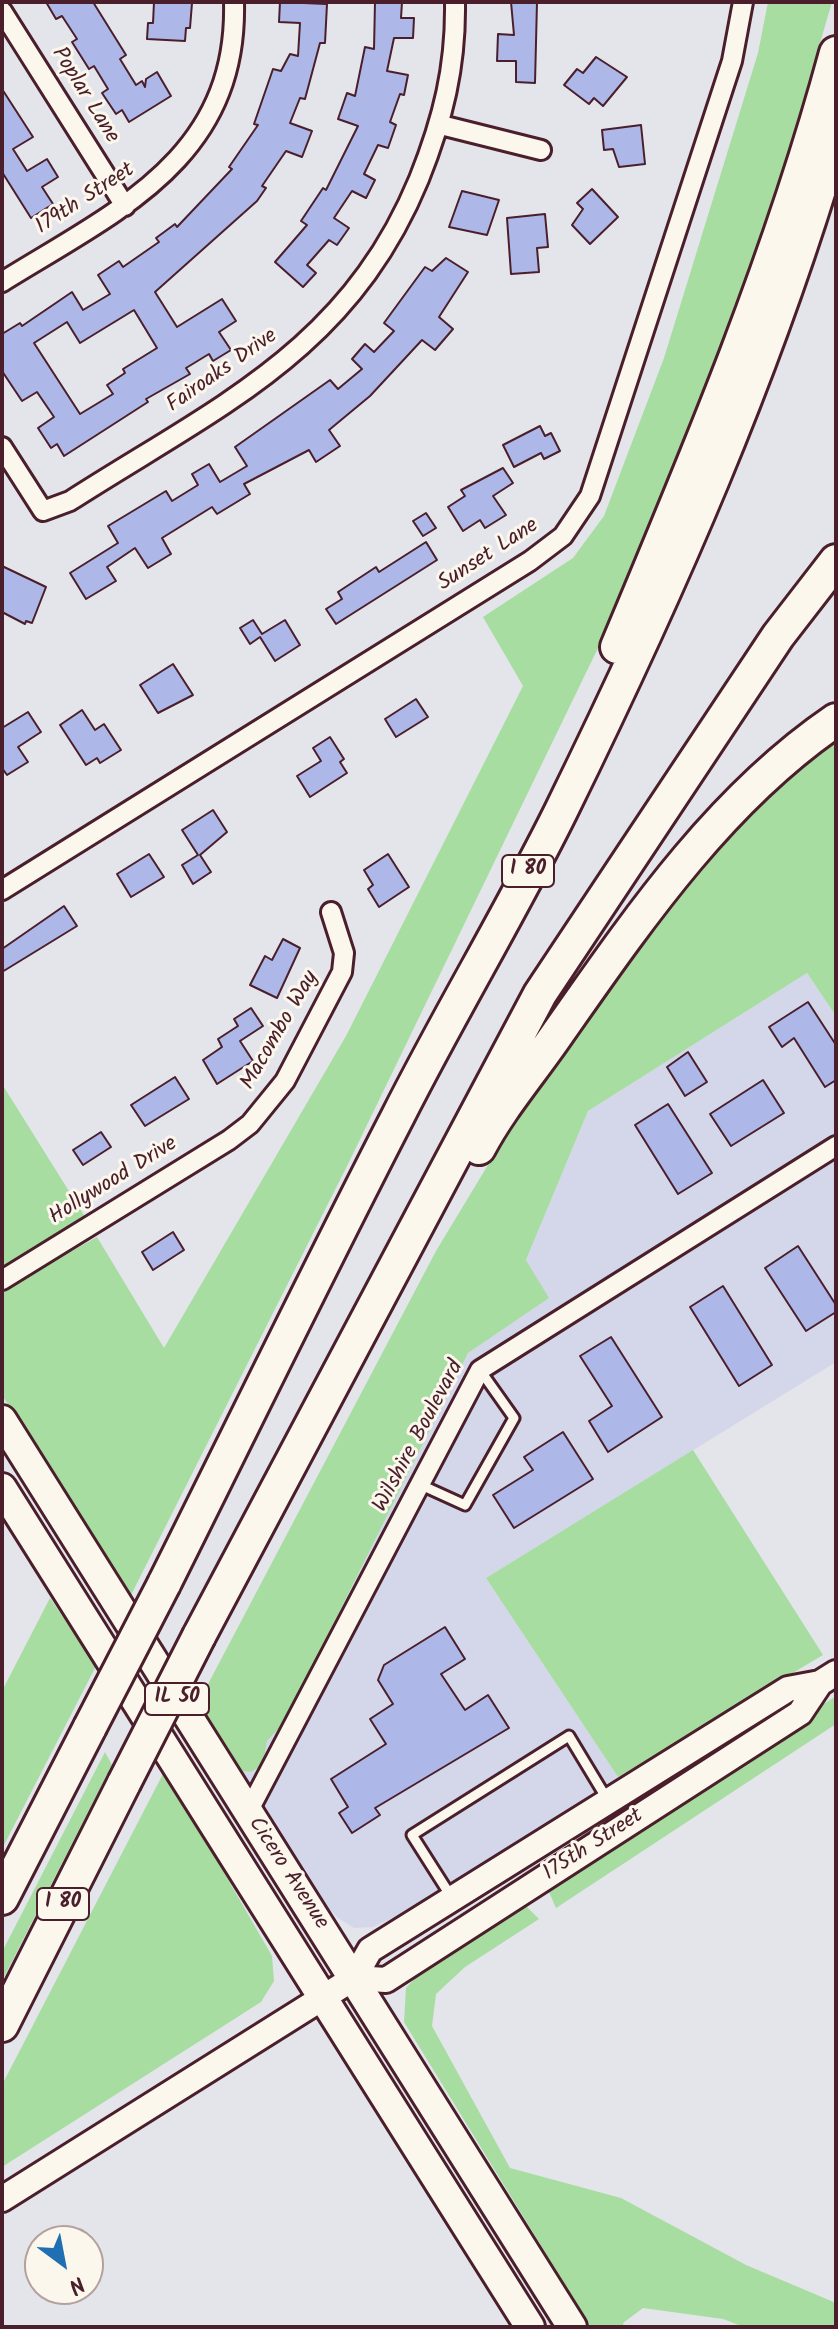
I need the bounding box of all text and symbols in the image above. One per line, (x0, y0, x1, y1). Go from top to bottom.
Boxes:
street label: Poplar Lane (44, 43, 124, 149)
street label: 179th Street (32, 158, 140, 242)
street label: Fairoaks Drive (163, 324, 283, 420)
street label: Sunset Lane (434, 514, 544, 598)
road number: I 80 (502, 855, 554, 887)
street label: Macombo Way (236, 967, 326, 1095)
street label: Hollywood Drive (45, 1132, 183, 1232)
street label: Wilshire Boulevard (369, 1357, 471, 1517)
road number: IL 50 (145, 1683, 209, 1715)
street label: 175th Street (539, 1804, 649, 1888)
street label: Cicero Avenue (241, 1813, 333, 1935)
road number: I 80 (37, 1888, 89, 1920)
north arrow (24, 2225, 104, 2305)
text: N (61, 2266, 91, 2303)

